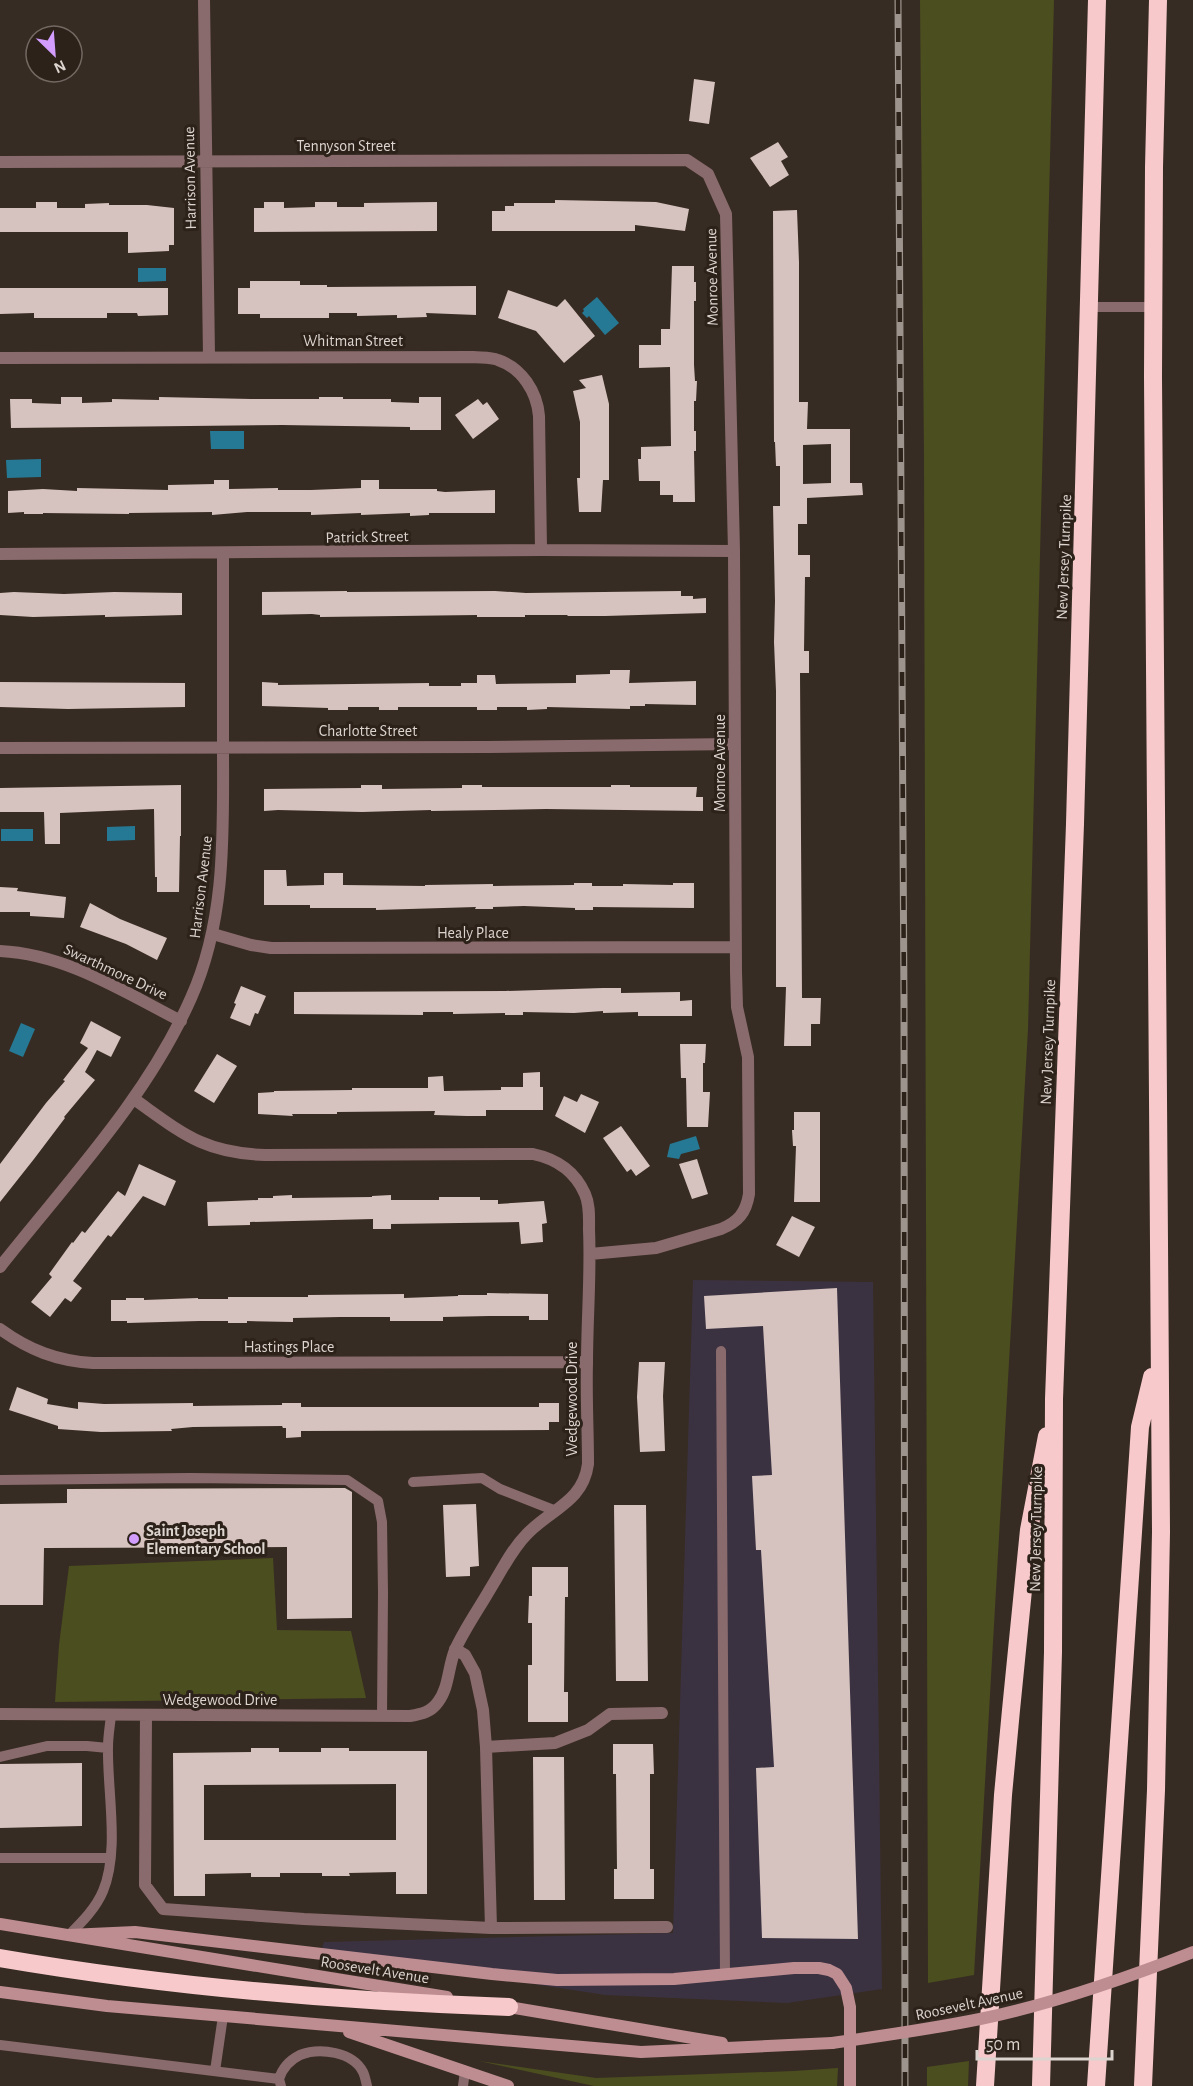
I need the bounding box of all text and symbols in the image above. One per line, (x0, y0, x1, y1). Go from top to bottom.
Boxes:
north arrow (24, 24, 84, 84)
text: N (51, 57, 68, 76)
street label: Harrison Avenue (181, 126, 199, 230)
street label: Tennyson Street (296, 138, 396, 155)
street label: Monroe Avenue (703, 228, 721, 326)
street label: Whitman Street (303, 333, 403, 349)
street label: New Jersey Turnpike (1054, 494, 1075, 620)
street label: Patrick Street (325, 528, 409, 546)
street label: Monroe Avenue (712, 714, 728, 812)
street label: Charlotte Street (319, 723, 417, 739)
street label: Harrison Avenue (187, 835, 215, 939)
street label: Healy Place (437, 925, 509, 942)
street label: Swarthmore Drive (61, 941, 170, 1003)
street label: New Jersey Turnpike (1038, 979, 1059, 1105)
street label: Hastings Place (244, 1339, 334, 1355)
street label: Wedgewood Drive (564, 1342, 580, 1456)
street label: New Jersey Turnpike (1027, 1466, 1046, 1592)
place label: Saint Joseph Elementary School (146, 1523, 266, 1558)
marker: Saint Joseph Elementary School (127, 1532, 141, 1546)
street label: Wedgewood Drive (163, 1692, 277, 1708)
street label: Roosevelt Avenue (319, 1954, 430, 1986)
street label: Roosevelt Avenue (914, 1985, 1024, 2023)
scale bar (977, 2023, 1112, 2061)
text: 50 m (986, 2036, 1020, 2054)

